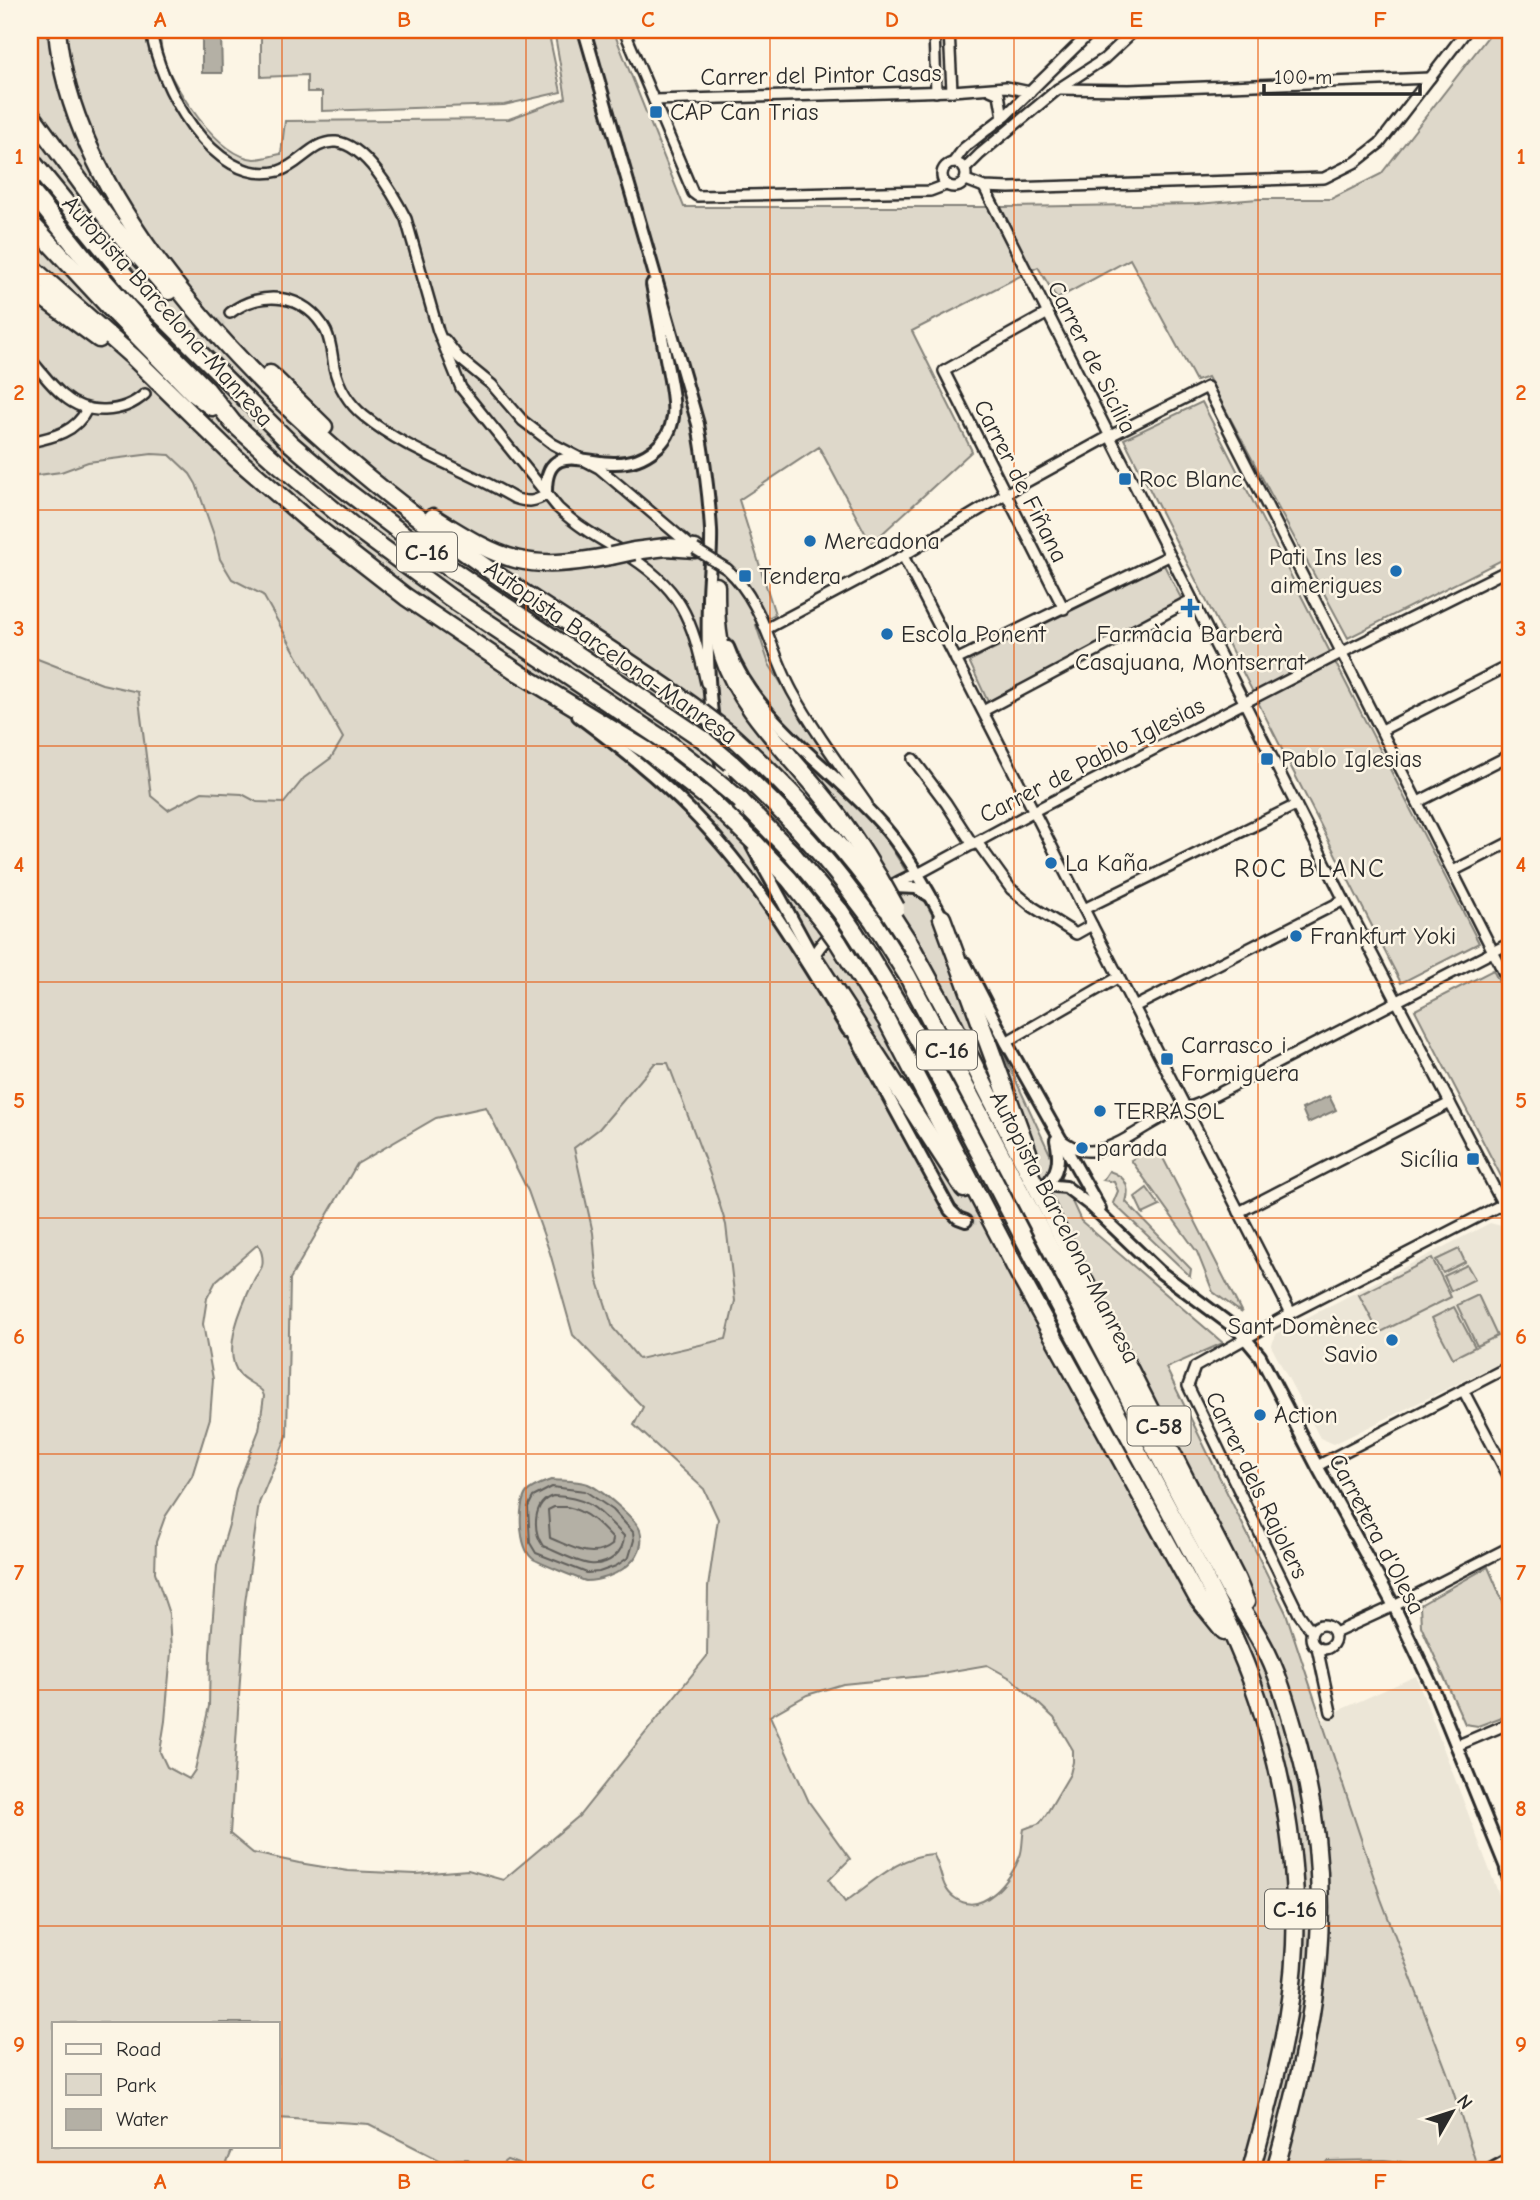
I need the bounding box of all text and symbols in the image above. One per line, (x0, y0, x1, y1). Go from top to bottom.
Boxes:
text: A (154, 6, 167, 33)
text: B (397, 6, 411, 33)
text: C (641, 6, 655, 33)
text: D (885, 6, 899, 33)
text: E (1129, 6, 1143, 33)
text: F (1373, 6, 1387, 33)
scale bar (1264, 52, 1419, 96)
street label: Carrer del Pintor Casas (700, 59, 942, 91)
text: 100 m (1274, 65, 1332, 89)
place label: CAP Can Trias (670, 98, 818, 126)
marker: CAP Can Trias (648, 104, 664, 120)
text: 1 (14, 143, 24, 170)
text: 1 (1516, 143, 1526, 170)
street label: Autopista Barcelona-Manresa (57, 189, 279, 433)
street label: Carrer de Sicília (1042, 276, 1142, 438)
text: 2 (13, 379, 25, 406)
text: 2 (1515, 379, 1527, 406)
street label: Carrer de Fiñana (968, 395, 1074, 567)
place label: Roc Blanc (1139, 465, 1243, 493)
marker: Roc Blanc (1117, 471, 1133, 487)
place label: Mercadona (824, 527, 940, 555)
road number: C-16 (397, 532, 457, 572)
marker: Mercadona (802, 533, 818, 549)
place label: Pati Ins les aimerigues (1269, 543, 1382, 599)
street label: Autopista Barcelona-Manresa (479, 554, 743, 750)
place label: Tendera (759, 562, 841, 590)
marker: Pati Ins les aimerigues (1388, 563, 1404, 579)
marker: Tendera (737, 568, 753, 584)
marker: Farmàcia Barberà Casajuana, Montserrat (1182, 600, 1198, 616)
text: 3 (13, 615, 25, 642)
text: 3 (1515, 615, 1527, 642)
place label: Escola Ponent (901, 620, 1047, 648)
place label: Farmàcia Barberà Casajuana, Montserrat (1075, 620, 1306, 676)
marker: Escola Ponent (879, 626, 895, 642)
street label: Carrer de Pablo Iglesias (975, 691, 1209, 829)
place label: Pablo Iglesias (1281, 745, 1422, 773)
marker: Pablo Iglesias (1259, 751, 1275, 767)
place label: La Kaña (1065, 849, 1148, 877)
text: 4 (14, 851, 25, 878)
text: 4 (1516, 851, 1527, 878)
district label: ROC BLANC (1234, 854, 1386, 884)
marker: La Kaña (1043, 855, 1059, 871)
place label: Frankfurt Yoki (1310, 922, 1456, 950)
marker: Frankfurt Yoki (1288, 928, 1304, 944)
road number: C-16 (917, 1030, 977, 1070)
place label: Carrasco i Formiguera (1181, 1031, 1299, 1087)
marker: Carrasco i Formiguera (1159, 1051, 1175, 1067)
street label: Autopista Barcelona-Manresa (984, 1086, 1146, 1368)
text: 5 (13, 1087, 25, 1114)
text: 5 (1515, 1087, 1527, 1114)
place label: TERRASOL (1114, 1097, 1224, 1125)
marker: TERRASOL (1092, 1103, 1108, 1119)
place label: parada (1096, 1134, 1168, 1162)
marker: parada (1074, 1140, 1090, 1156)
place label: Sicília (1400, 1145, 1459, 1173)
marker: Sicília (1465, 1151, 1481, 1167)
place label: Sant Domènec Savio (1228, 1312, 1378, 1368)
text: 6 (13, 1323, 25, 1350)
text: 6 (1515, 1323, 1527, 1350)
marker: Sant Domènec Savio (1384, 1332, 1400, 1348)
street label: Carrer dels Rajolers (1200, 1387, 1314, 1583)
place label: Action (1274, 1401, 1338, 1429)
road number: C-58 (1128, 1406, 1190, 1446)
marker: Action (1252, 1407, 1268, 1423)
street label: Carretera d'Olesa (1323, 1449, 1431, 1619)
text: 7 (14, 1559, 25, 1586)
text: 7 (1516, 1559, 1527, 1586)
text: 8 (13, 1795, 25, 1822)
text: 8 (1515, 1795, 1527, 1822)
road number: C-16 (1265, 1890, 1325, 1928)
legend (52, 2022, 280, 2148)
text: 9 (13, 2031, 25, 2058)
text: 9 (1515, 2031, 1527, 2058)
text: Road (116, 2037, 161, 2061)
text: Park (116, 2073, 156, 2097)
north arrow (1418, 2078, 1488, 2148)
text: N (1452, 2090, 1477, 2114)
text: Water (116, 2107, 169, 2131)
text: A (154, 2168, 167, 2195)
text: B (397, 2168, 411, 2195)
text: C (641, 2168, 655, 2195)
text: D (885, 2168, 899, 2195)
text: E (1129, 2168, 1143, 2195)
text: F (1373, 2168, 1387, 2195)

